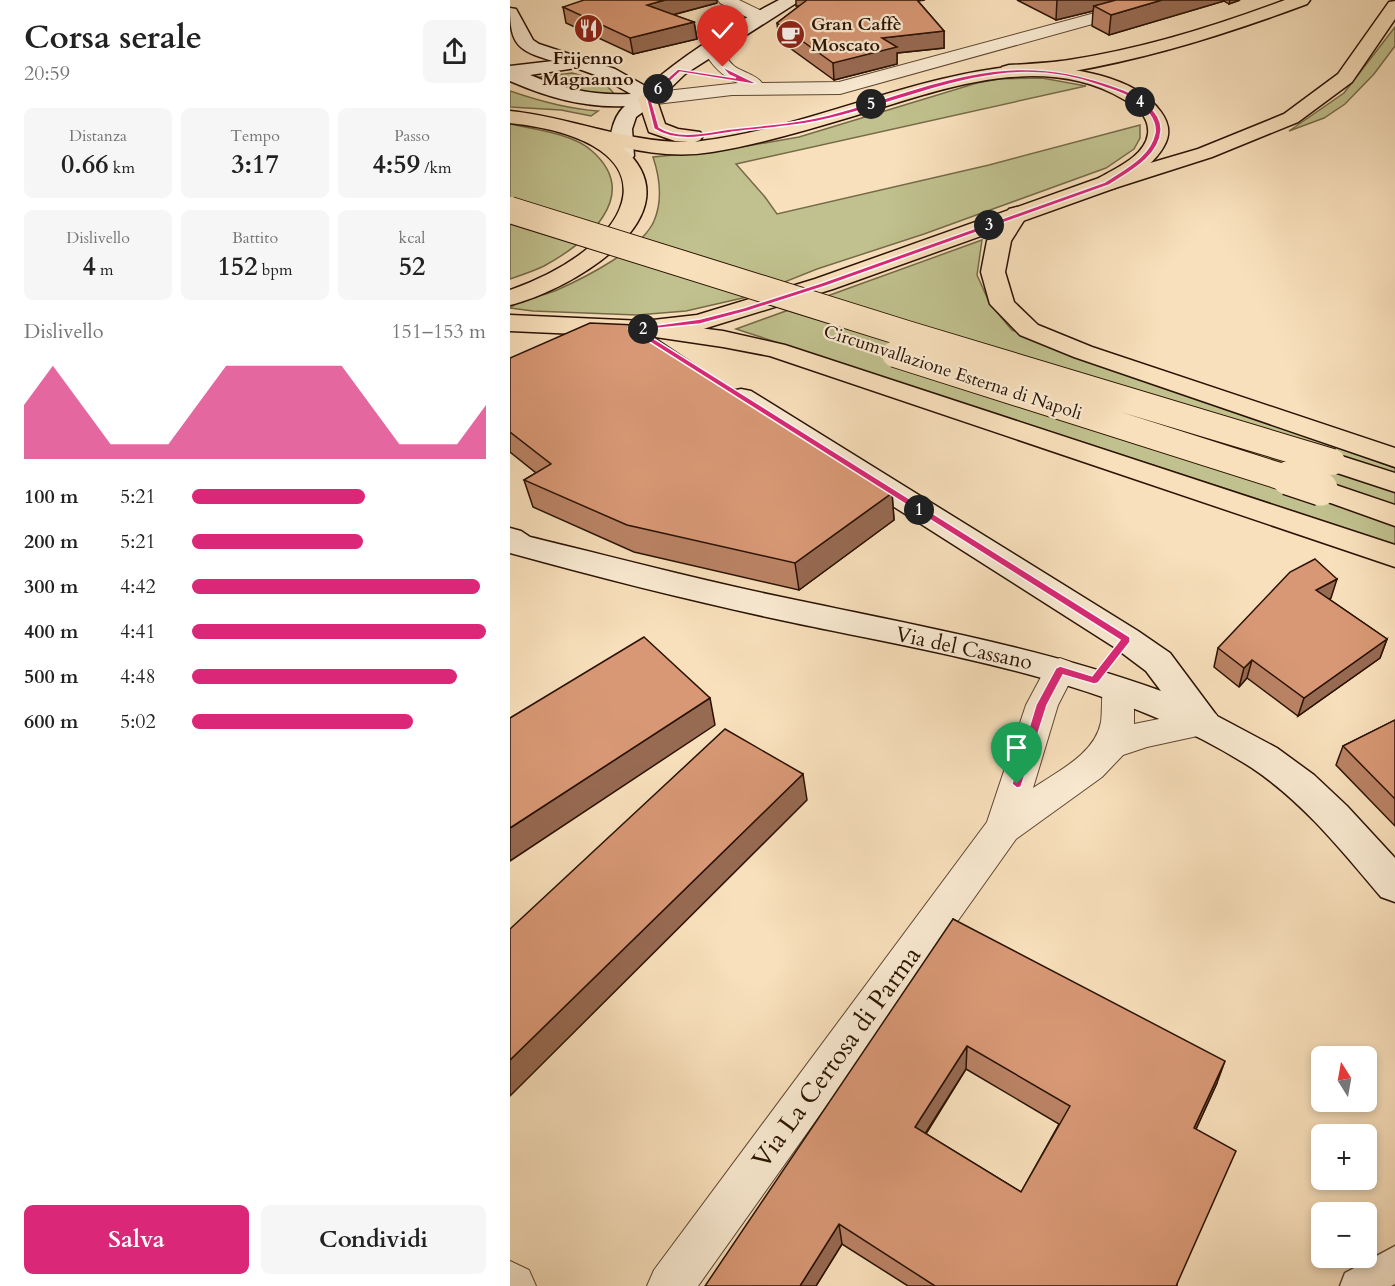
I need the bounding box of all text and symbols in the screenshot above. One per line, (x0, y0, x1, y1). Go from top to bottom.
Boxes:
pin (697, 5, 748, 67)
place label: Gran Caffè Moscato (811, 12, 902, 58)
restaurant icon: Frijenno Magnanno (572, 13, 604, 45)
icon: check (706, 14, 739, 47)
text: Corsa serale (24, 15, 202, 60)
cafe icon: Gran Caffè Moscato (774, 18, 806, 50)
button: share (423, 20, 486, 83)
place label: Frijenno Magnanno (542, 46, 634, 92)
text: 20:59 (24, 60, 70, 87)
pin: 6 (643, 74, 673, 104)
text: 6 (654, 78, 662, 100)
pin: 4 (1125, 87, 1155, 117)
pin: 5 (856, 89, 886, 119)
text: 4 (1136, 91, 1144, 113)
text: 5 (867, 93, 875, 115)
text: Distanza (69, 125, 127, 147)
text: Tempo (230, 125, 280, 147)
text: Passo (394, 125, 430, 147)
text: 0.66 (61, 147, 109, 182)
text: 3:17 (231, 147, 279, 182)
text: 4:59 (372, 147, 420, 182)
text: km (109, 157, 135, 179)
text: /km (420, 157, 452, 179)
pin: 3 (974, 210, 1004, 240)
text: 3 (985, 214, 993, 236)
text: Dislivello (66, 227, 130, 249)
text: Battito (232, 227, 278, 249)
text: kcal (399, 227, 425, 249)
text: 4 (82, 249, 96, 284)
text: 152 (218, 249, 258, 284)
text: 52 (399, 249, 425, 284)
text: m (96, 259, 114, 281)
text: bpm (258, 259, 292, 281)
pin: 2 (628, 314, 658, 344)
text: Dislivello (24, 318, 103, 345)
text: 151–153 m (391, 318, 486, 345)
text: 2 (639, 318, 647, 340)
street label: Circumvallazione Esterna di Napoli (820, 319, 1085, 426)
text: 100 m (24, 483, 79, 510)
text: 5:21 (120, 483, 156, 510)
pin: 1 (904, 495, 934, 525)
text: 1 (915, 499, 923, 521)
text: 200 m (24, 528, 79, 555)
text: 5:21 (120, 528, 156, 555)
text: 300 m (24, 573, 79, 600)
text: 4:42 (120, 573, 156, 600)
text: 400 m (24, 618, 79, 645)
text: 4:41 (120, 618, 156, 645)
street label: Via del Cassano (893, 620, 1035, 677)
text: 500 m (24, 663, 79, 690)
text: 4:48 (120, 663, 156, 690)
text: 600 m (24, 708, 79, 735)
text: 5:02 (120, 708, 156, 735)
pin (991, 722, 1042, 784)
icon: arrive (1000, 731, 1033, 764)
street label: Via La Certosa di Parma (744, 939, 929, 1175)
north arrow (1311, 1046, 1377, 1112)
map controls (1311, 1046, 1377, 1268)
button: + (1311, 1124, 1377, 1190)
button: − (1311, 1202, 1377, 1268)
button: Salva (24, 1205, 249, 1274)
button: Condividi (261, 1205, 486, 1274)

